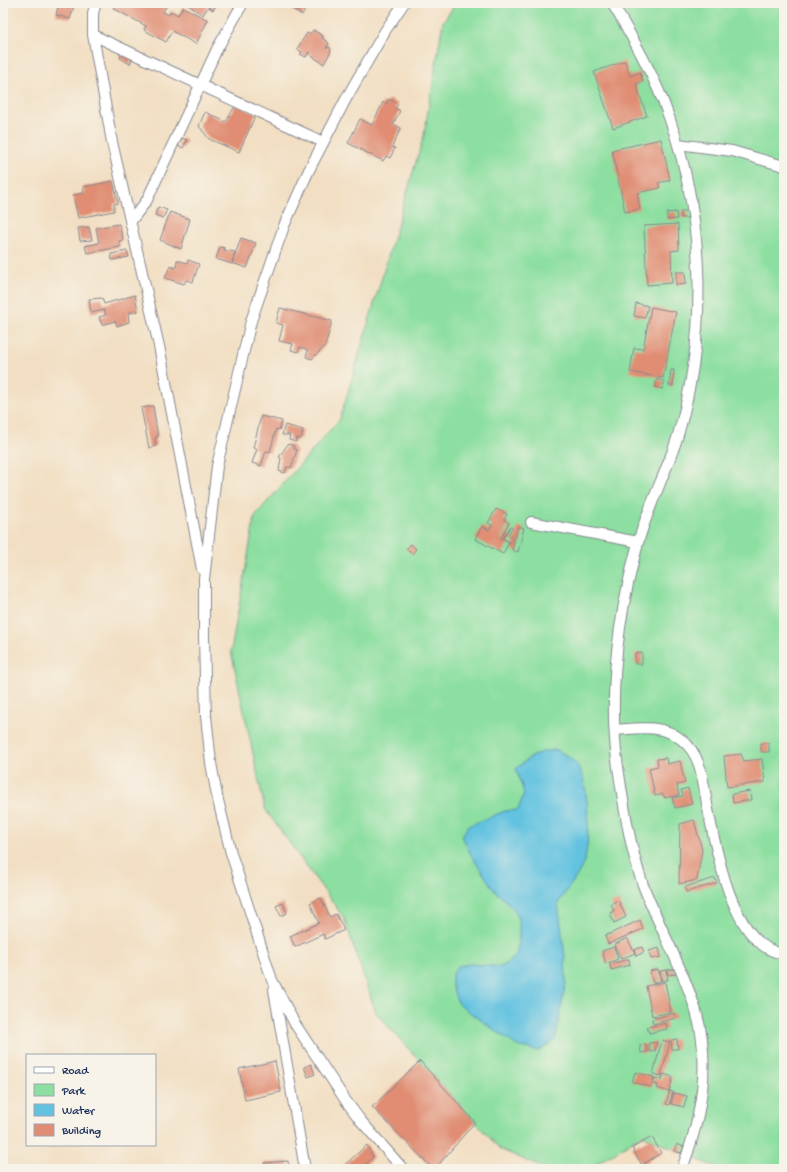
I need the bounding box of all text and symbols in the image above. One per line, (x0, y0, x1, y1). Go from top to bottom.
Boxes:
legend (26, 1054, 156, 1146)
text: Road (62, 1065, 89, 1079)
text: Park (61, 1085, 87, 1099)
text: Water (62, 1105, 96, 1119)
text: Building (61, 1125, 101, 1139)

